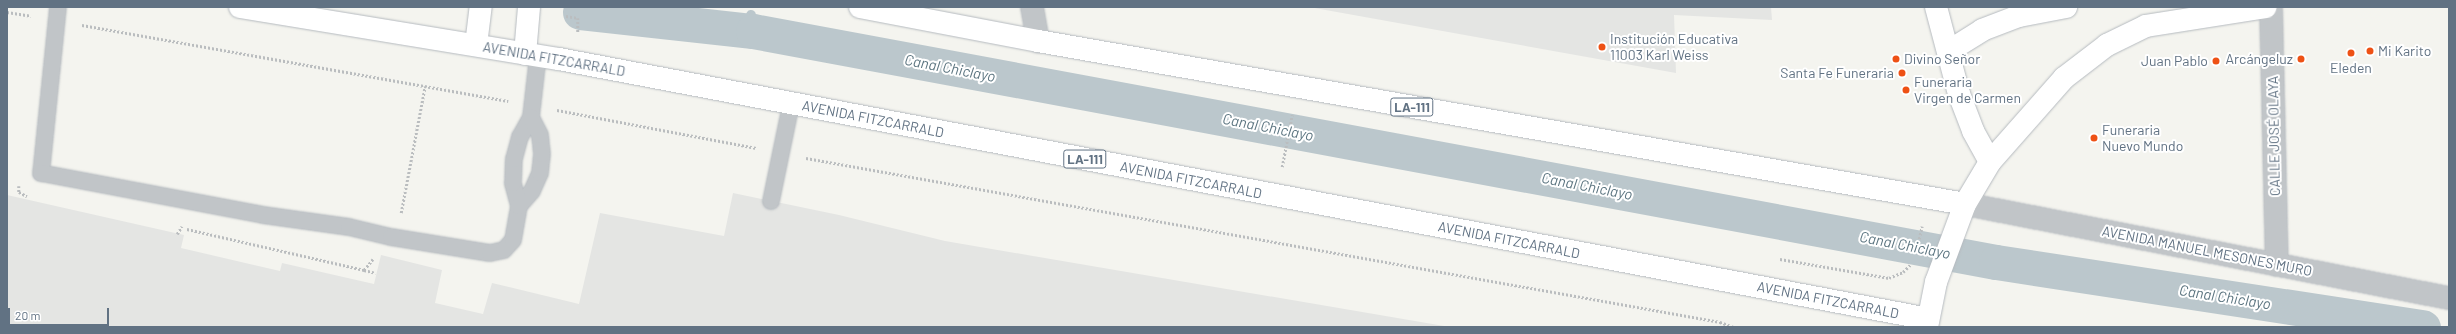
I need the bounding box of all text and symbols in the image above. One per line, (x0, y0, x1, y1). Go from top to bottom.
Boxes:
place label: Institución Educativa 11003 Karl Weiss (1610, 31, 1738, 64)
street label: AVENIDA FITZCARRALD (482, 38, 626, 80)
marker: Institución Educativa 11003 Karl Weiss (1597, 42, 1607, 52)
place label: Mi Karito (2378, 43, 2431, 59)
marker: Mi Karito (2365, 46, 2375, 56)
marker: Eleden (2346, 48, 2356, 58)
water label: Canal Chiclayo (903, 50, 997, 86)
place label: Divino Señor (1904, 51, 1980, 67)
place label: Arcángeluz (2226, 51, 2293, 67)
place label: Juan Pablo (2141, 53, 2208, 69)
marker: Divino Señor (1891, 54, 1901, 64)
marker: Arcángeluz (2296, 54, 2306, 64)
marker: Juan Pablo (2211, 56, 2221, 66)
place label: Eleden (2330, 60, 2372, 76)
place label: Santa Fe Funeraria (1780, 65, 1894, 81)
marker: Santa Fe Funeraria (1897, 68, 1907, 78)
place label: Funeraria Virgen de Carmen (1914, 74, 2021, 106)
street label: CALLE JOSÉ OLAYA (2265, 76, 2283, 196)
marker: Funeraria Virgen de Carmen (1901, 85, 1911, 95)
road number: LA-111 (1390, 96, 1434, 118)
street label: AVENIDA FITZCARRALD (801, 97, 945, 141)
water label: Canal Chiclayo (1221, 109, 1315, 145)
place label: Funeraria Nuevo Mundo (2102, 122, 2183, 154)
marker: Funeraria Nuevo Mundo (2089, 133, 2099, 143)
road number: LA-111 (1063, 148, 1107, 170)
street label: AVENIDA FITZCARRALD (1119, 158, 1263, 202)
water label: Canal Chiclayo (1540, 168, 1634, 204)
street label: AVENIDA FITZCARRALD (1437, 218, 1581, 262)
street label: AVENIDA MANUEL MESONES MURO (2100, 222, 2314, 280)
water label: Canal Chiclayo (1858, 227, 1952, 263)
street label: AVENIDA FITZCARRALD (1756, 278, 1900, 322)
water label: Canal Chiclayo (2178, 281, 2272, 313)
scale bar (10, 300, 111, 326)
text: 20 m (15, 308, 41, 322)

